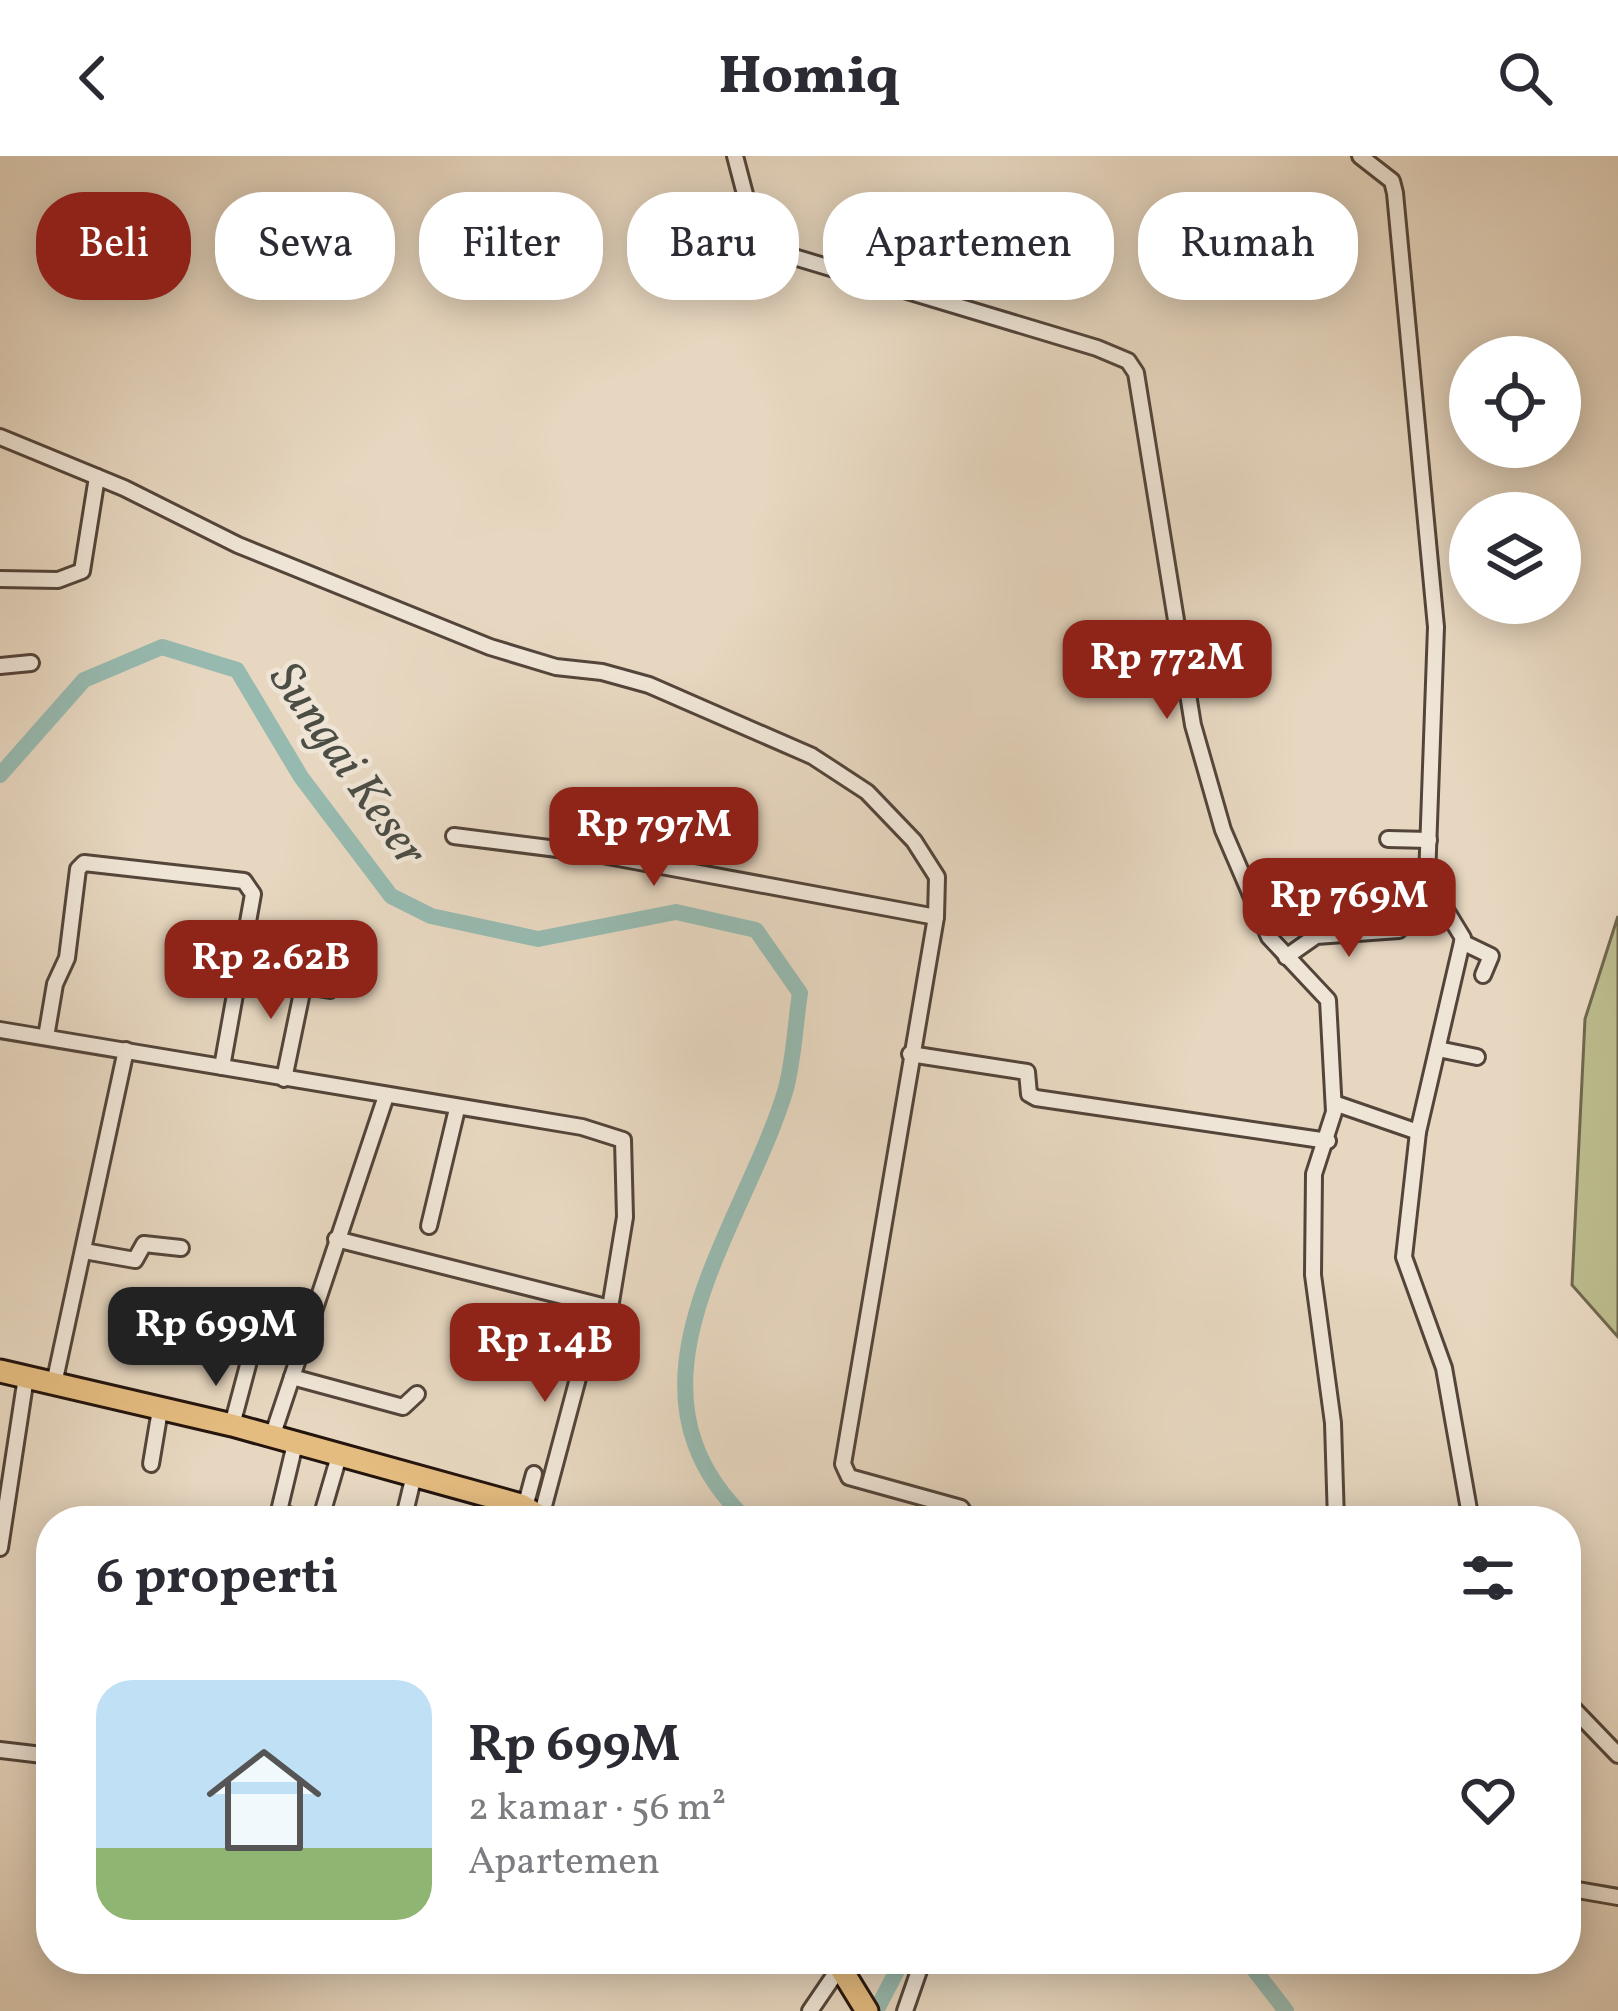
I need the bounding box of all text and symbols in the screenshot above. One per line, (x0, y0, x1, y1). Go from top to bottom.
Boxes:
text: Homiq (719, 41, 899, 116)
icon: back (60, 45, 126, 111)
icon: search (1492, 45, 1558, 111)
chip: Beli (36, 192, 191, 300)
chip: Sewa (215, 192, 395, 300)
chip: Filter (419, 192, 603, 300)
chip: Baru (627, 192, 799, 300)
chip: Apartemen (823, 192, 1114, 300)
chip: Rumah (1138, 192, 1358, 300)
map controls (1449, 336, 1581, 624)
button: locate (1449, 336, 1581, 468)
button: layers (1449, 492, 1581, 624)
pin: Rp 772M (1056, 620, 1278, 722)
text: Rp 772M (1090, 632, 1244, 686)
water label: Sungai Keser (251, 650, 442, 882)
pin: Rp 797M (543, 787, 765, 889)
text: Rp 797M (576, 799, 732, 853)
pin: Rp 769M (1238, 858, 1460, 960)
text: Rp 769M (1270, 870, 1428, 924)
pin: Rp 2.62B (147, 920, 395, 1022)
text: Rp 2.62B (192, 932, 350, 986)
pin: Rp 699M (105, 1287, 327, 1389)
text: Rp 699M (135, 1299, 297, 1353)
pin: Rp 1.4B (434, 1303, 656, 1405)
text: Rp 1.4B (477, 1315, 613, 1369)
text: 6 properti (96, 1543, 339, 1614)
icon: filters (1455, 1545, 1521, 1611)
text: Rp 699M (468, 1711, 680, 1782)
icon: home (192, 1728, 336, 1872)
icon: heart (1455, 1767, 1521, 1833)
text: 2 kamar · 56 m² (468, 1782, 726, 1836)
text: Apartemen (468, 1836, 660, 1890)

